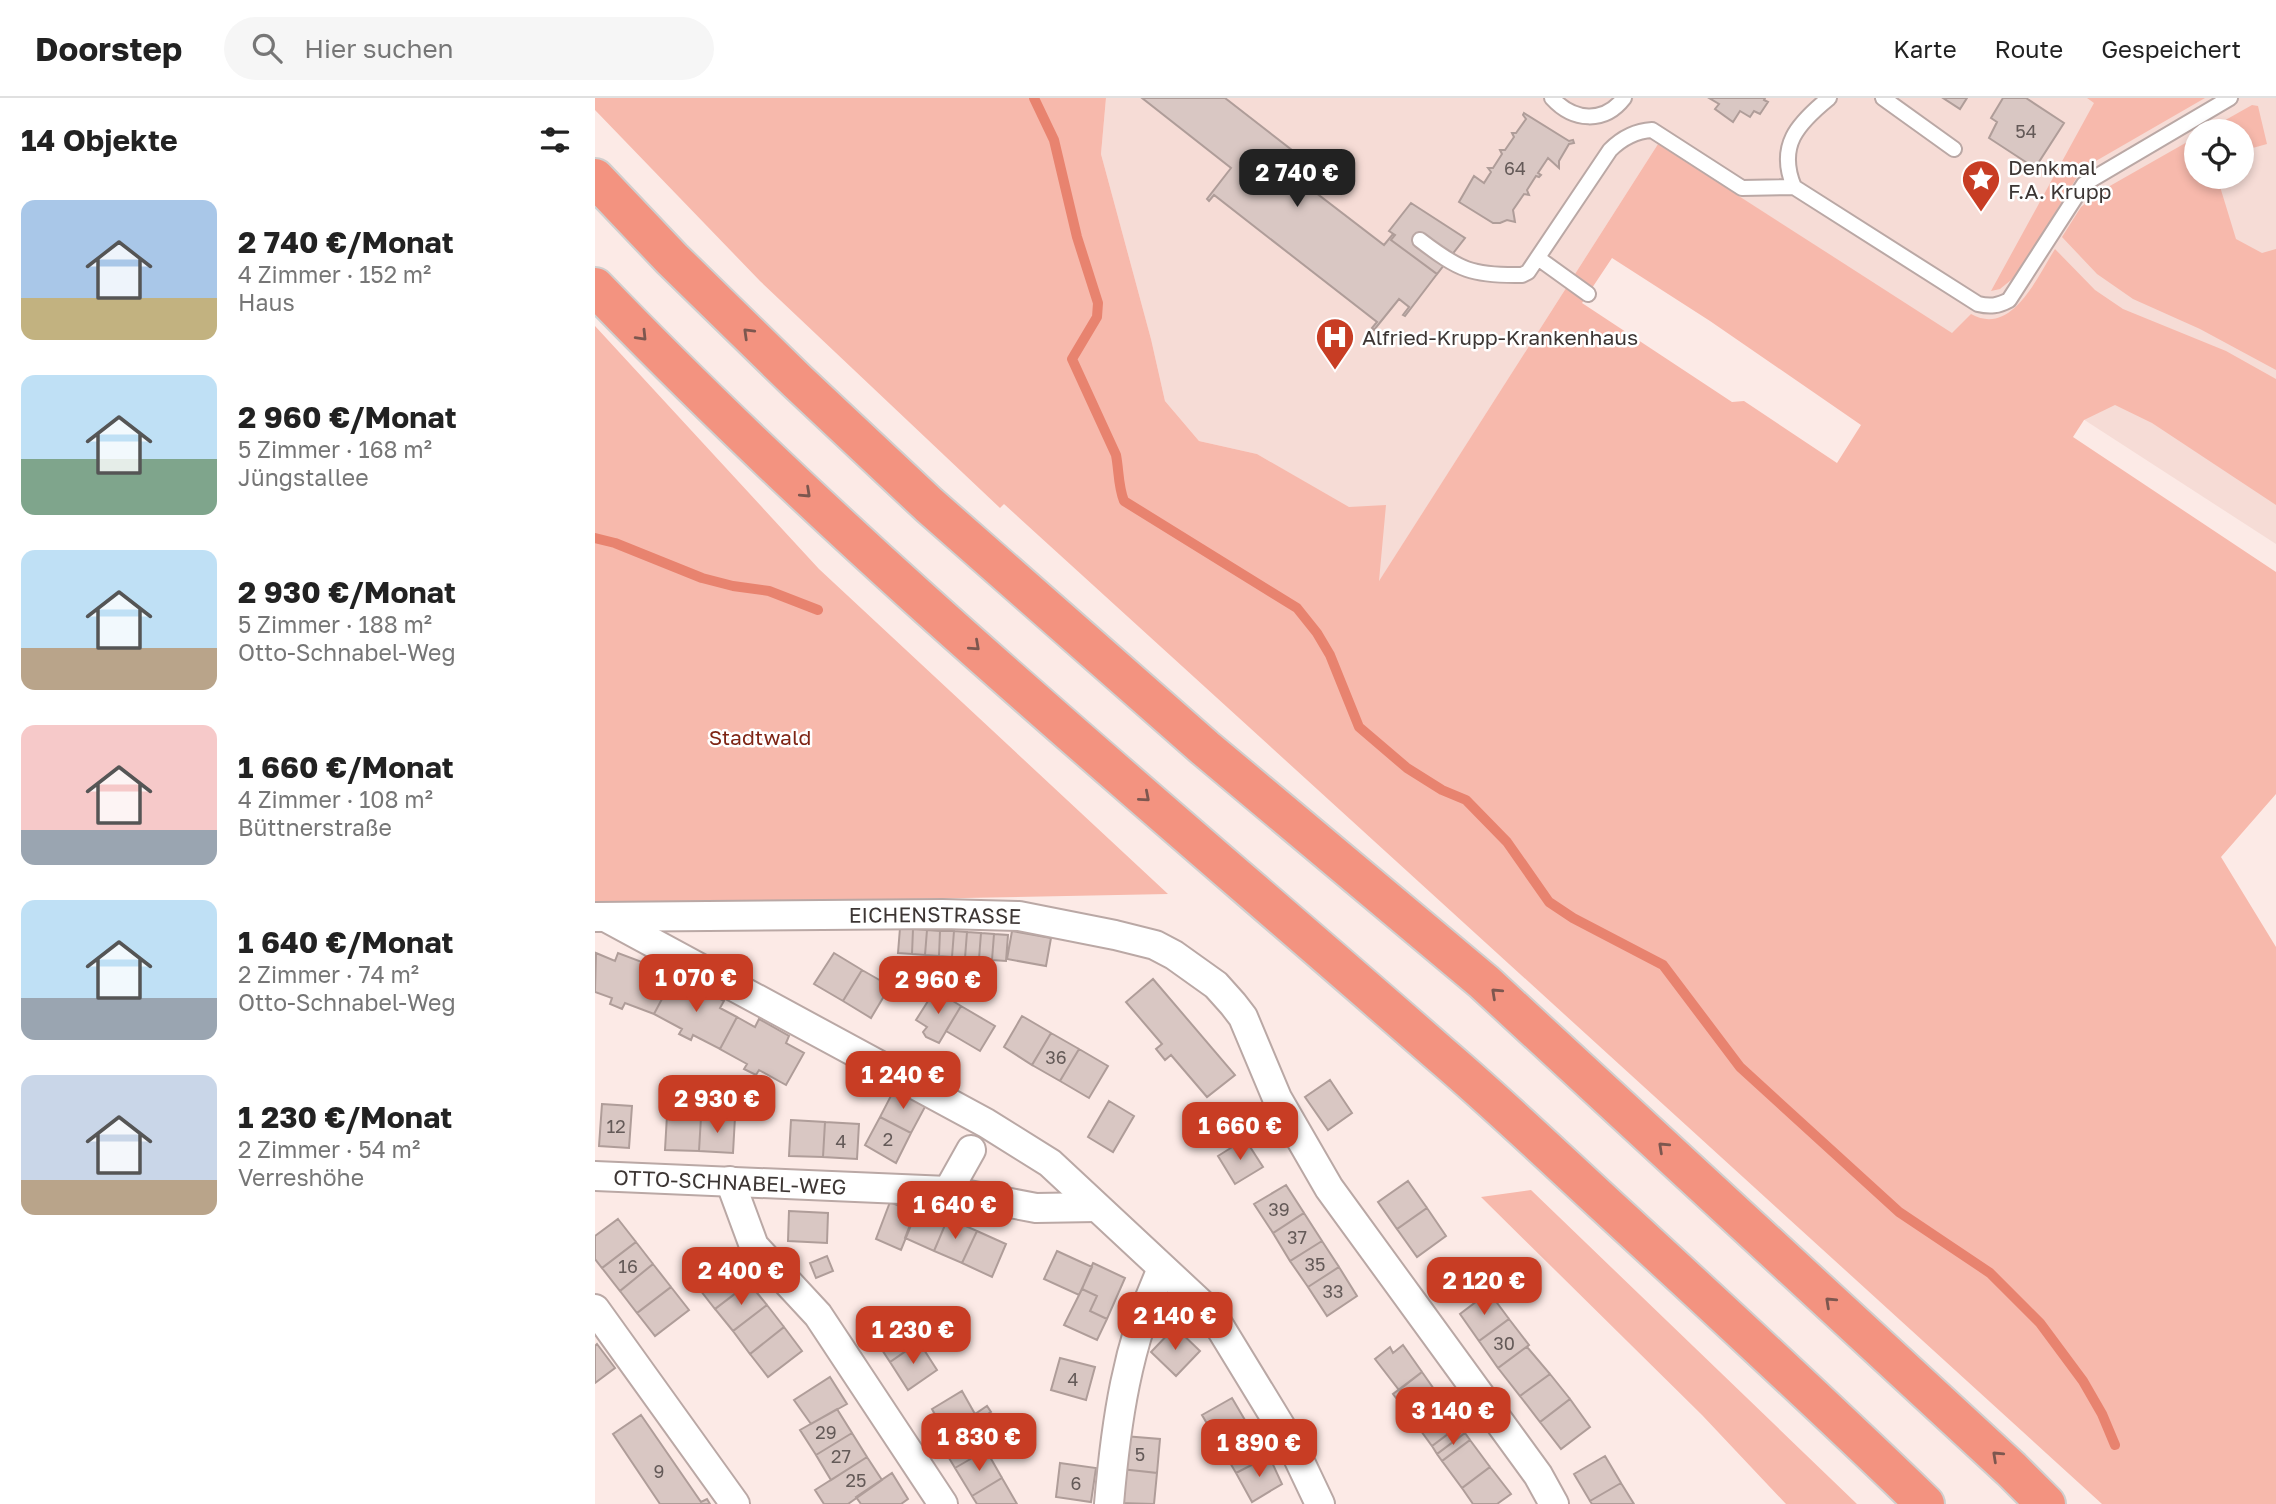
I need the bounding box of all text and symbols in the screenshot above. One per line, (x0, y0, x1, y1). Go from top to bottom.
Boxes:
search box (224, 17, 714, 80)
text: Doorstep (35, 29, 182, 68)
icon: search (248, 29, 286, 67)
text: Hier suchen (304, 33, 454, 64)
text: Karte (1893, 34, 1957, 63)
text: Route (1995, 34, 2063, 63)
text: Gespeichert (2101, 34, 2241, 63)
map controls (2184, 119, 2254, 189)
button: locate (2184, 119, 2254, 189)
house number: 54 (2015, 120, 2037, 142)
icon: filters (536, 121, 574, 159)
text: 14 Objekte (21, 122, 178, 158)
pin: 2 740 € (1232, 150, 1362, 209)
place label: Denkmal F.A. Krupp (2008, 154, 2112, 204)
house number: 64 (1504, 157, 1526, 179)
text: 2 740 € (1255, 158, 1339, 186)
place icon: Denkmal F.A. Krupp (1960, 158, 2002, 213)
text: 2 740 €/Monat (238, 224, 454, 260)
icon: home (77, 228, 161, 312)
text: 4 Zimmer · 152 m² (238, 260, 431, 288)
text: Haus (238, 288, 295, 316)
hospital icon: Alfried-Krupp-Krankenhaus (1314, 316, 1356, 371)
place label: Alfried-Krupp-Krankenhaus (1362, 324, 1638, 350)
one-way arrow (634, 328, 647, 341)
one-way arrow (743, 329, 756, 342)
text: 2 960 €/Monat (238, 399, 457, 435)
icon: home (77, 403, 161, 487)
text: 5 Zimmer · 168 m² (238, 435, 432, 463)
text: Jüngstallee (238, 463, 369, 491)
one-way arrow (798, 485, 811, 498)
text: 2 930 €/Monat (238, 574, 456, 610)
icon: home (77, 578, 161, 662)
text: 5 Zimmer · 188 m² (238, 610, 432, 638)
text: Otto-Schnabel-Weg (238, 638, 456, 666)
one-way arrow (967, 638, 980, 650)
park label: Stadtwald (709, 724, 811, 750)
text: 1 660 €/Monat (238, 749, 454, 785)
icon: home (77, 753, 161, 837)
text: 4 Zimmer · 108 m² (238, 785, 433, 813)
one-way arrow (1137, 789, 1150, 801)
text: Büttnerstraße (238, 813, 392, 841)
street label: EICHENSTRASSE (849, 901, 1022, 929)
text: 1 640 €/Monat (238, 924, 454, 960)
icon: home (77, 928, 161, 1012)
pin: 1 070 € (631, 954, 761, 1014)
pin: 2 960 € (873, 956, 1003, 1016)
text: 2 Zimmer · 74 m² (238, 960, 419, 988)
text: 1 070 € (655, 963, 737, 991)
text: 2 960 € (895, 965, 981, 993)
text: Otto-Schnabel-Weg (238, 988, 456, 1016)
one-way arrow (1491, 989, 1504, 1001)
house number: 36 (1045, 1046, 1067, 1068)
pin: 1 240 € (838, 1052, 968, 1111)
text: 1 240 € (862, 1060, 944, 1088)
pin: 2 930 € (652, 1076, 782, 1135)
text: 2 930 € (674, 1084, 760, 1112)
text: 1 230 €/Monat (238, 1099, 452, 1135)
pin: 1 660 € (1175, 1102, 1305, 1162)
icon: home (77, 1103, 161, 1187)
text: 1 660 € (1198, 1111, 1282, 1139)
house number: 12 (606, 1115, 626, 1137)
house number: 2 (883, 1128, 893, 1150)
house number: 4 (836, 1130, 847, 1152)
text: 2 Zimmer · 54 m² (238, 1135, 420, 1163)
one-way arrow (1658, 1143, 1671, 1156)
text: Verreshöhe (238, 1163, 364, 1191)
street label: OTTO-SCHNABEL-WEG (613, 1164, 847, 1200)
pin: 1 640 € (890, 1182, 1020, 1241)
text: 1 640 € (913, 1190, 997, 1218)
house number: 39 (1268, 1198, 1290, 1220)
house number: 37 (1287, 1226, 1307, 1248)
pin: 2 400 € (676, 1248, 806, 1307)
house number: 35 (1305, 1253, 1325, 1275)
house number: 16 (618, 1255, 638, 1277)
text: 2 400 € (698, 1256, 784, 1284)
pin: 2 120 € (1419, 1258, 1549, 1317)
text: 2 120 € (1443, 1266, 1525, 1294)
house number: 33 (1322, 1280, 1344, 1302)
pin: 2 140 € (1110, 1292, 1240, 1352)
one-way arrow (1825, 1297, 1838, 1310)
text: 2 140 € (1134, 1301, 1216, 1329)
pin: 1 230 € (848, 1306, 978, 1366)
text: 1 230 € (872, 1315, 954, 1343)
house number: 30 (1493, 1332, 1515, 1354)
house number: 4 (1068, 1368, 1079, 1390)
pin: 3 140 € (1388, 1388, 1518, 1447)
text: 3 140 € (1412, 1396, 1494, 1424)
pin: 1 830 € (914, 1414, 1044, 1473)
pin: 1 890 € (1194, 1420, 1324, 1479)
house number: 29 (815, 1421, 837, 1443)
text: 1 830 € (937, 1422, 1021, 1450)
text: 1 890 € (1217, 1428, 1301, 1456)
house number: 5 (1135, 1443, 1145, 1465)
house number: 27 (831, 1445, 851, 1467)
one-way arrow (1992, 1452, 2005, 1465)
house number: 9 (654, 1460, 664, 1482)
house number: 25 (846, 1469, 866, 1491)
house number: 6 (1071, 1472, 1081, 1494)

